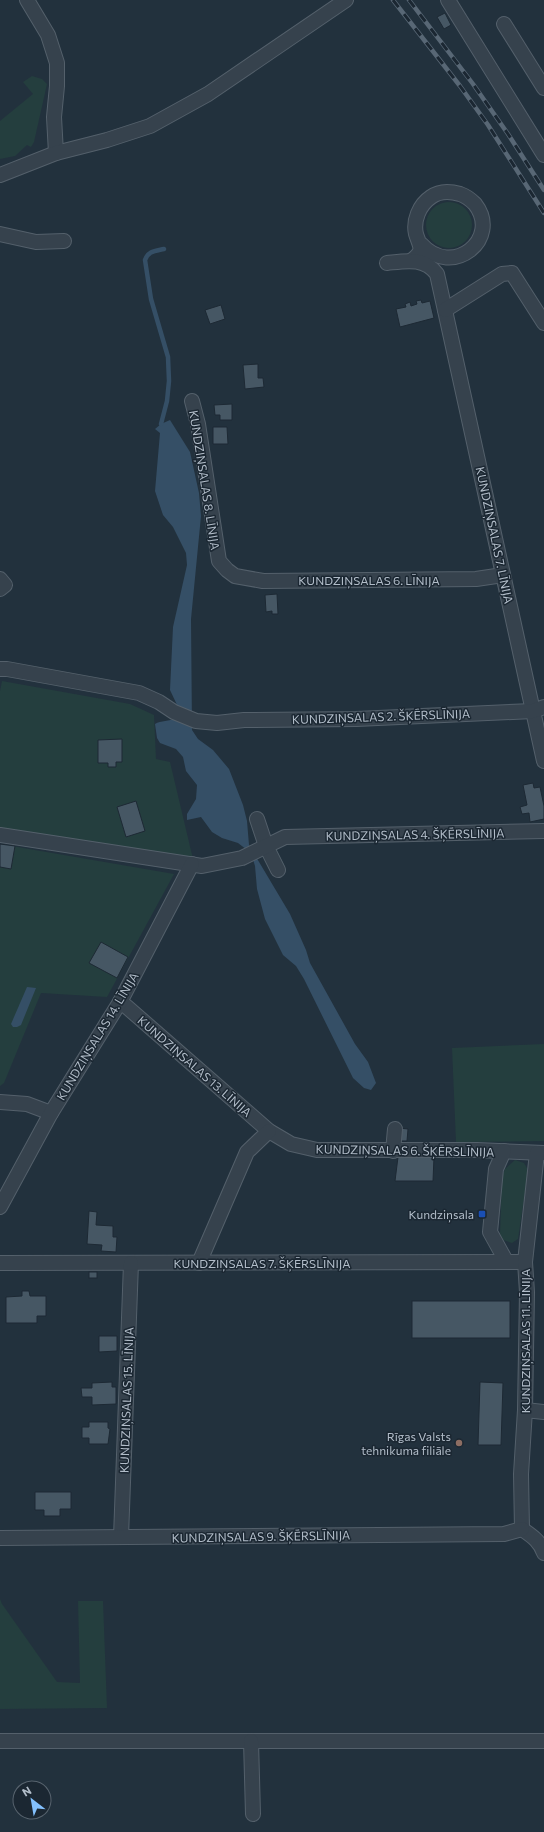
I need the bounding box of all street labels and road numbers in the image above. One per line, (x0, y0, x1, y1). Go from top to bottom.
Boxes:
street label: KUNDZIŅSALAS 8. LĪNIJA (185, 409, 223, 551)
street label: KUNDZIŅSALAS 7. LĪNIJA (472, 465, 516, 605)
street label: KUNDZIŅSALAS 6. LĪNIJA (298, 573, 440, 589)
street label: KUNDZIŅSALAS 2. ŠĶĒRSLĪNIJA (292, 706, 470, 728)
street label: KUNDZIŅSALAS 4. ŠĶĒRSLĪNIJA (326, 825, 504, 845)
street label: KUNDZIŅSALAS 14. LĪNIJA (53, 970, 142, 1103)
street label: KUNDZIŅSALAS 13. LĪNIJA (134, 1013, 255, 1121)
street label: KUNDZIŅSALAS 6. ŠĶĒRSLĪNIJA (316, 1141, 494, 1161)
street label: KUNDZIŅSALAS 7. ŠĶĒRSLĪNIJA (173, 1256, 351, 1272)
street label: KUNDZIŅSALAS 11. LĪNIJA (518, 1269, 534, 1413)
street label: KUNDZIŅSALAS 15. LĪNIJA (116, 1327, 138, 1473)
street label: KUNDZIŅSALAS 9. ŠĶĒRSLĪNIJA (172, 1527, 350, 1547)

